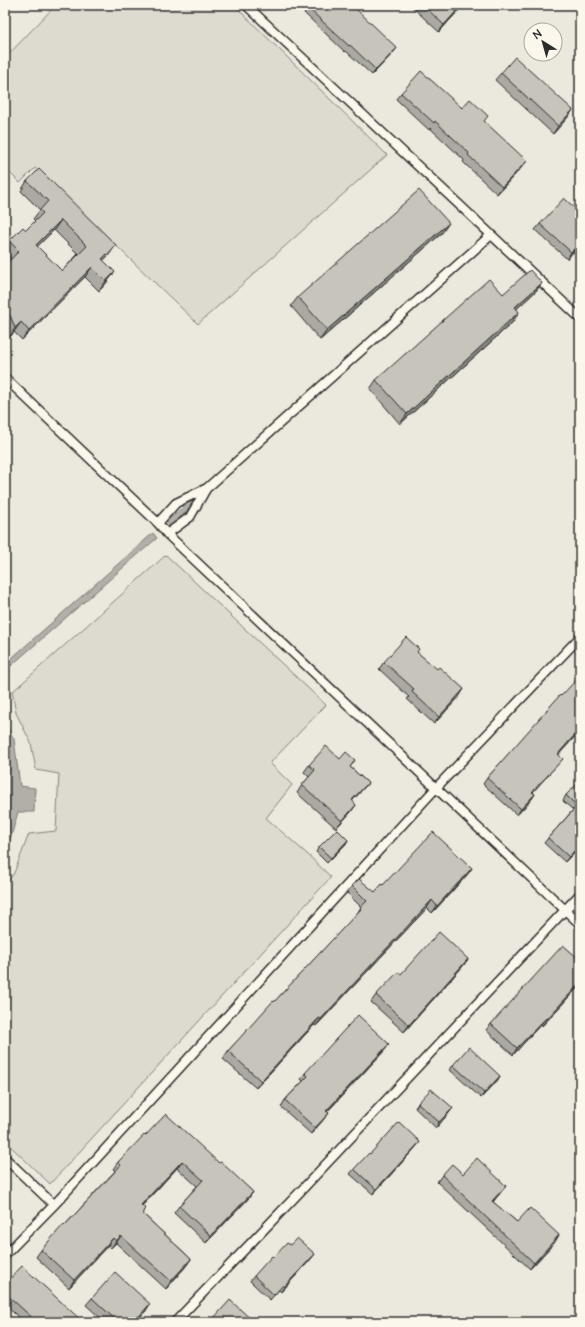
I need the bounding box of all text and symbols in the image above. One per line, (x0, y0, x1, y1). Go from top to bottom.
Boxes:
north arrow (523, 22, 563, 62)
text: N (530, 26, 545, 42)

